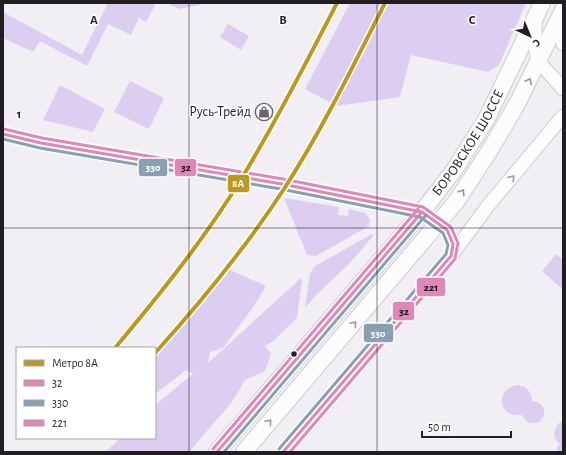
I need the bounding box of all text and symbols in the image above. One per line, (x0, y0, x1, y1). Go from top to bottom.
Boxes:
text: A (90, 14, 98, 27)
text: B (279, 14, 287, 27)
text: C (469, 14, 476, 27)
north arrow (510, 16, 550, 56)
text: С (531, 37, 543, 49)
one-way arrow (524, 77, 531, 85)
street label: БОРОВСКОЕ ШОССЕ (430, 88, 506, 199)
shop icon: Русь-Трейд (254, 102, 274, 122)
place label: Русь-Трейд (189, 105, 251, 119)
text: 1 (17, 108, 21, 121)
line badge: 330 (138, 158, 168, 177)
line badge: 32 (174, 158, 197, 177)
text: 330 (145, 162, 161, 173)
text: 32 (181, 162, 191, 173)
line badge: 8А (227, 174, 250, 193)
one-way arrow (507, 175, 514, 182)
text: 8А (232, 178, 244, 189)
one-way arrow (457, 190, 464, 197)
line badge: 221 (416, 277, 446, 297)
text: 221 (424, 282, 438, 293)
line badge: 32 (392, 301, 415, 321)
text: 32 (399, 306, 409, 317)
one-way arrow (349, 321, 356, 328)
line badge: 330 (363, 323, 394, 343)
text: 330 (370, 328, 386, 339)
legend (16, 347, 156, 439)
unlabelled marker (289, 349, 299, 359)
text: Метро 8А (52, 357, 98, 369)
text: 32 (52, 377, 63, 389)
text: 330 (52, 397, 68, 409)
scale bar (422, 413, 511, 439)
text: 221 (52, 417, 67, 429)
one-way arrow (265, 420, 272, 427)
text: 50 m (428, 421, 451, 433)

